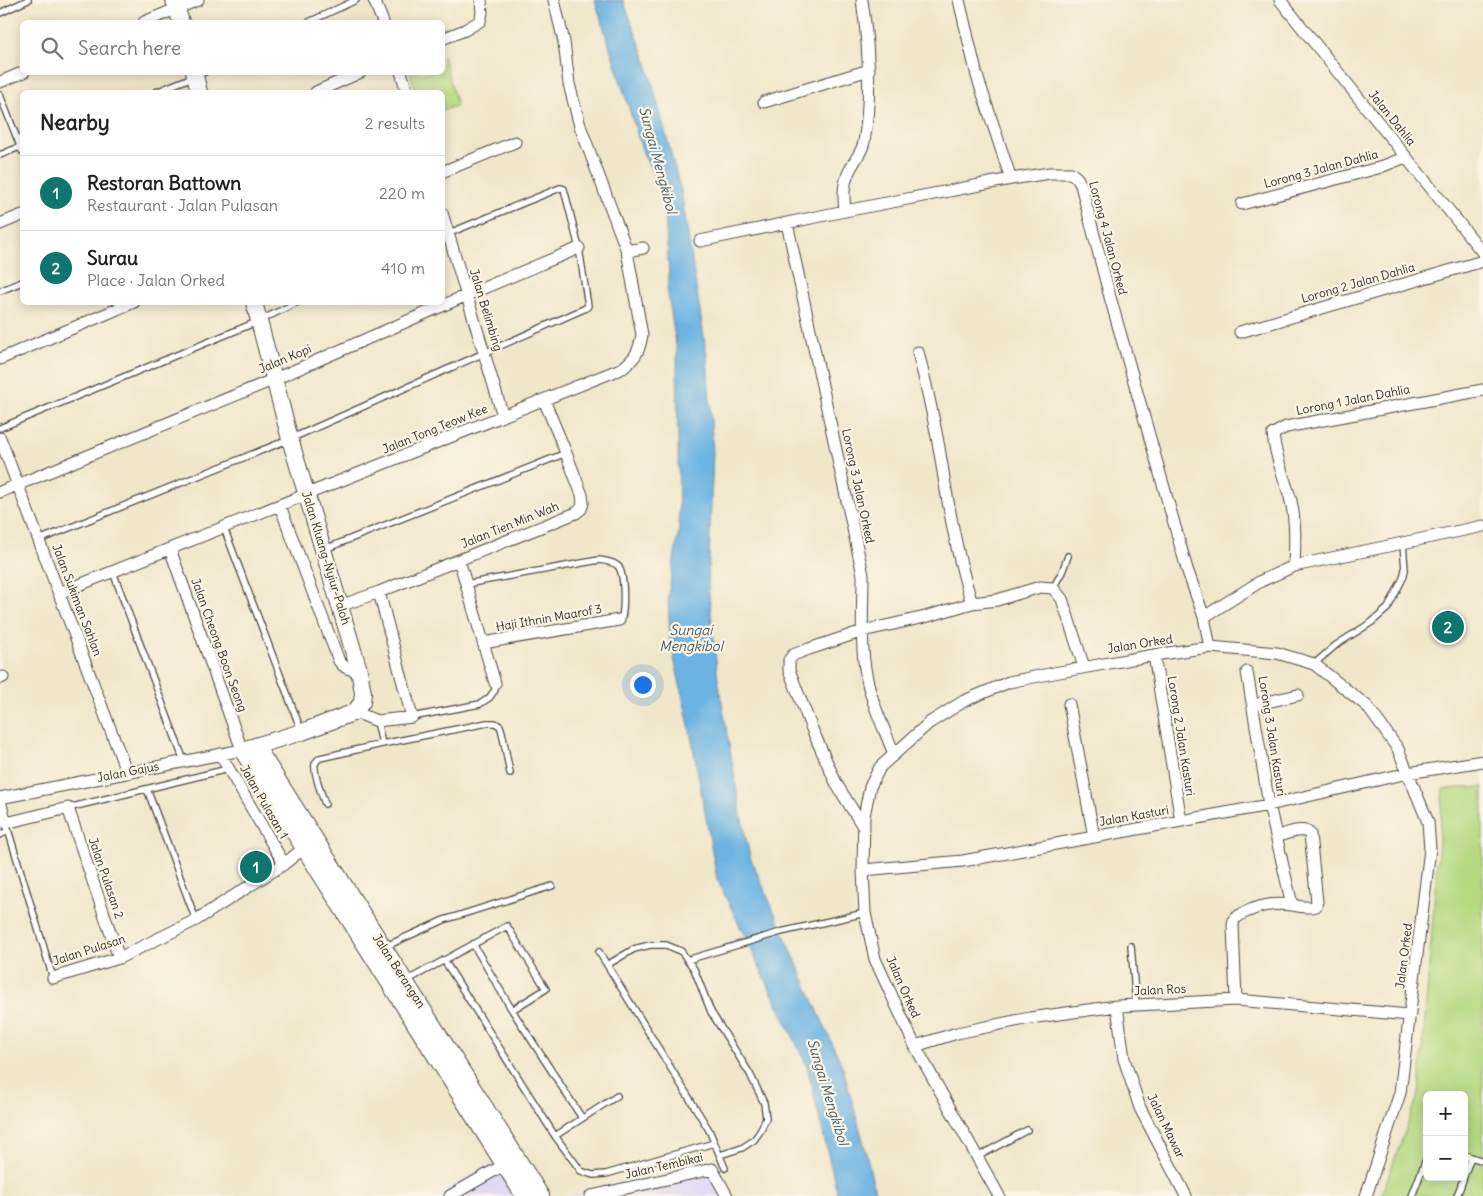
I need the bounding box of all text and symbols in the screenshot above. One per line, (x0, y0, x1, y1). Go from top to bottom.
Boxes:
search box (20, 20, 445, 75)
icon: search (38, 34, 66, 62)
text: Search here (78, 36, 181, 60)
street label: Jalan Dahlia (1366, 87, 1419, 148)
water label: Sungai Mengkibol (635, 105, 681, 217)
text: Nearby (40, 109, 110, 136)
text: 2 results (365, 113, 425, 133)
street label: Lorong 3 Jalan Dahlia (1262, 146, 1380, 191)
text: Restoran Battown (87, 171, 241, 195)
street label: Lorong 4 Jalan Orked (1086, 179, 1131, 296)
text: 1 (53, 183, 59, 203)
text: 220 m (379, 183, 425, 203)
text: Restaurant · Jalan Pulasan (87, 195, 278, 215)
text: Surau (87, 246, 138, 270)
text: 2 (52, 258, 60, 278)
text: 410 m (381, 258, 425, 278)
street label: Lorong 2 Jalan Dahlia (1299, 259, 1416, 306)
street label: Jalan Belimbing (467, 267, 506, 353)
text: Place · Jalan Orked (87, 270, 225, 290)
street label: Jalan Kopi (256, 341, 313, 376)
street label: Lorong 1 Jalan Dahlia (1295, 381, 1411, 418)
street label: Jalan Tong Teow Kee (380, 401, 490, 456)
street label: Lorong 3 Jalan Orked (839, 427, 878, 545)
street label: Jalan Kluang-Nyiur-Paloh (299, 489, 354, 627)
street label: Jalan Tien Min Wah (459, 498, 561, 551)
street label: Jalan Sukiman Sahlan (49, 542, 106, 658)
street label: Jalan Cheong Boon Seong (188, 576, 251, 714)
street label: Haji Ithnin Maarof 3 (495, 601, 603, 634)
pin: 2 (1432, 608, 1464, 646)
water label: Sungai Mengkibol (659, 621, 725, 655)
street label: Jalan Orked (1106, 631, 1174, 656)
your location (630, 672, 656, 698)
street label: Lorong 2 Jalan Kasturi (1165, 675, 1198, 797)
street label: Lorong 3 Jalan Kasturi (1256, 675, 1289, 797)
street label: Jalan Gajus (96, 758, 160, 785)
street label: Jalan Pulasan 1 (237, 762, 292, 841)
street label: Jalan Kasturi (1098, 802, 1170, 829)
street label: Jalan Pulasan 2 (86, 835, 127, 921)
pin: 1 (240, 848, 272, 886)
street label: Jalan Orked (1392, 922, 1415, 990)
street label: Jalan Pulasan (51, 931, 127, 968)
street label: Jalan Berangan (370, 931, 429, 1011)
street label: Jalan Orked (883, 954, 924, 1020)
street label: Jalan Ros (1134, 981, 1186, 998)
water label: Sungai Mengkibol (803, 1037, 853, 1149)
street label: Jalan Mawar (1144, 1091, 1189, 1161)
map controls (1423, 1091, 1468, 1181)
button: + (1423, 1091, 1468, 1136)
button: − (1423, 1136, 1468, 1181)
street label: Jalan Tembikai (623, 1149, 704, 1182)

